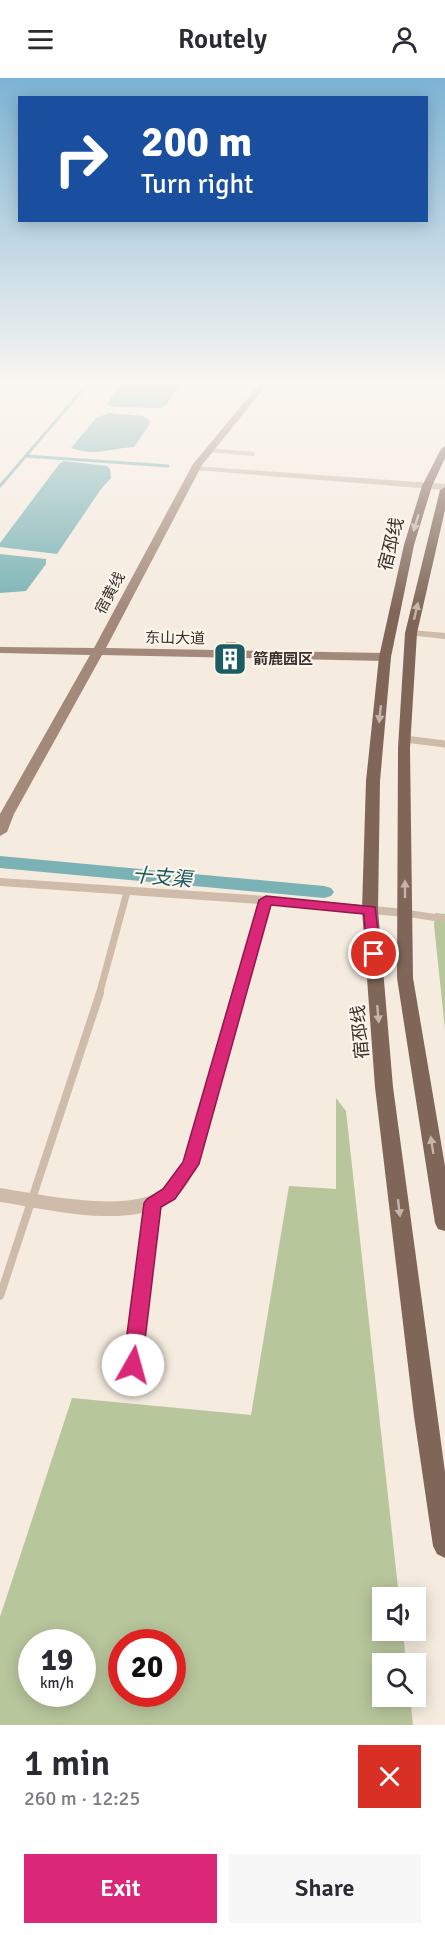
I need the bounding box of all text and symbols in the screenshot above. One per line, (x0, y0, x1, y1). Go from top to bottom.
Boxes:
icon: menu (24, 23, 57, 56)
text: Routely (178, 23, 267, 56)
icon: person (388, 23, 421, 56)
text: 200 m (141, 117, 252, 168)
icon: right (42, 120, 120, 198)
text: Turn right (141, 168, 254, 201)
one-way arrow (411, 514, 420, 532)
street label: 宿邳线 (374, 515, 408, 573)
street label: 宿黄线 (91, 569, 129, 617)
one-way arrow (412, 601, 421, 620)
street label: 东山大道 (145, 628, 205, 648)
building icon: 箭鹿园区 (212, 641, 248, 677)
place label: 箭鹿园区 (253, 650, 313, 668)
one-way arrow (375, 705, 385, 724)
water label: 十支渠 (131, 862, 196, 893)
one-way arrow (400, 879, 410, 898)
pin (348, 928, 399, 979)
icon: arrive (357, 937, 390, 970)
street label: 宿邳线 (347, 1004, 373, 1060)
one-way arrow (374, 1004, 383, 1023)
one-way arrow (428, 1135, 437, 1154)
one-way arrow (395, 1198, 404, 1217)
position arrow (101, 1333, 165, 1397)
map controls (372, 1587, 426, 1707)
button: sound (372, 1587, 426, 1641)
speed limit sign: 20 (108, 1629, 186, 1707)
text: 19 (41, 1642, 73, 1679)
button: search (372, 1653, 426, 1707)
text: km/h (40, 1674, 74, 1692)
text: 1 min (24, 1741, 110, 1786)
button: close (358, 1745, 421, 1808)
text: 260 m · 12:25 (24, 1786, 140, 1811)
button: Exit (24, 1854, 217, 1923)
button: Share (229, 1854, 421, 1923)

